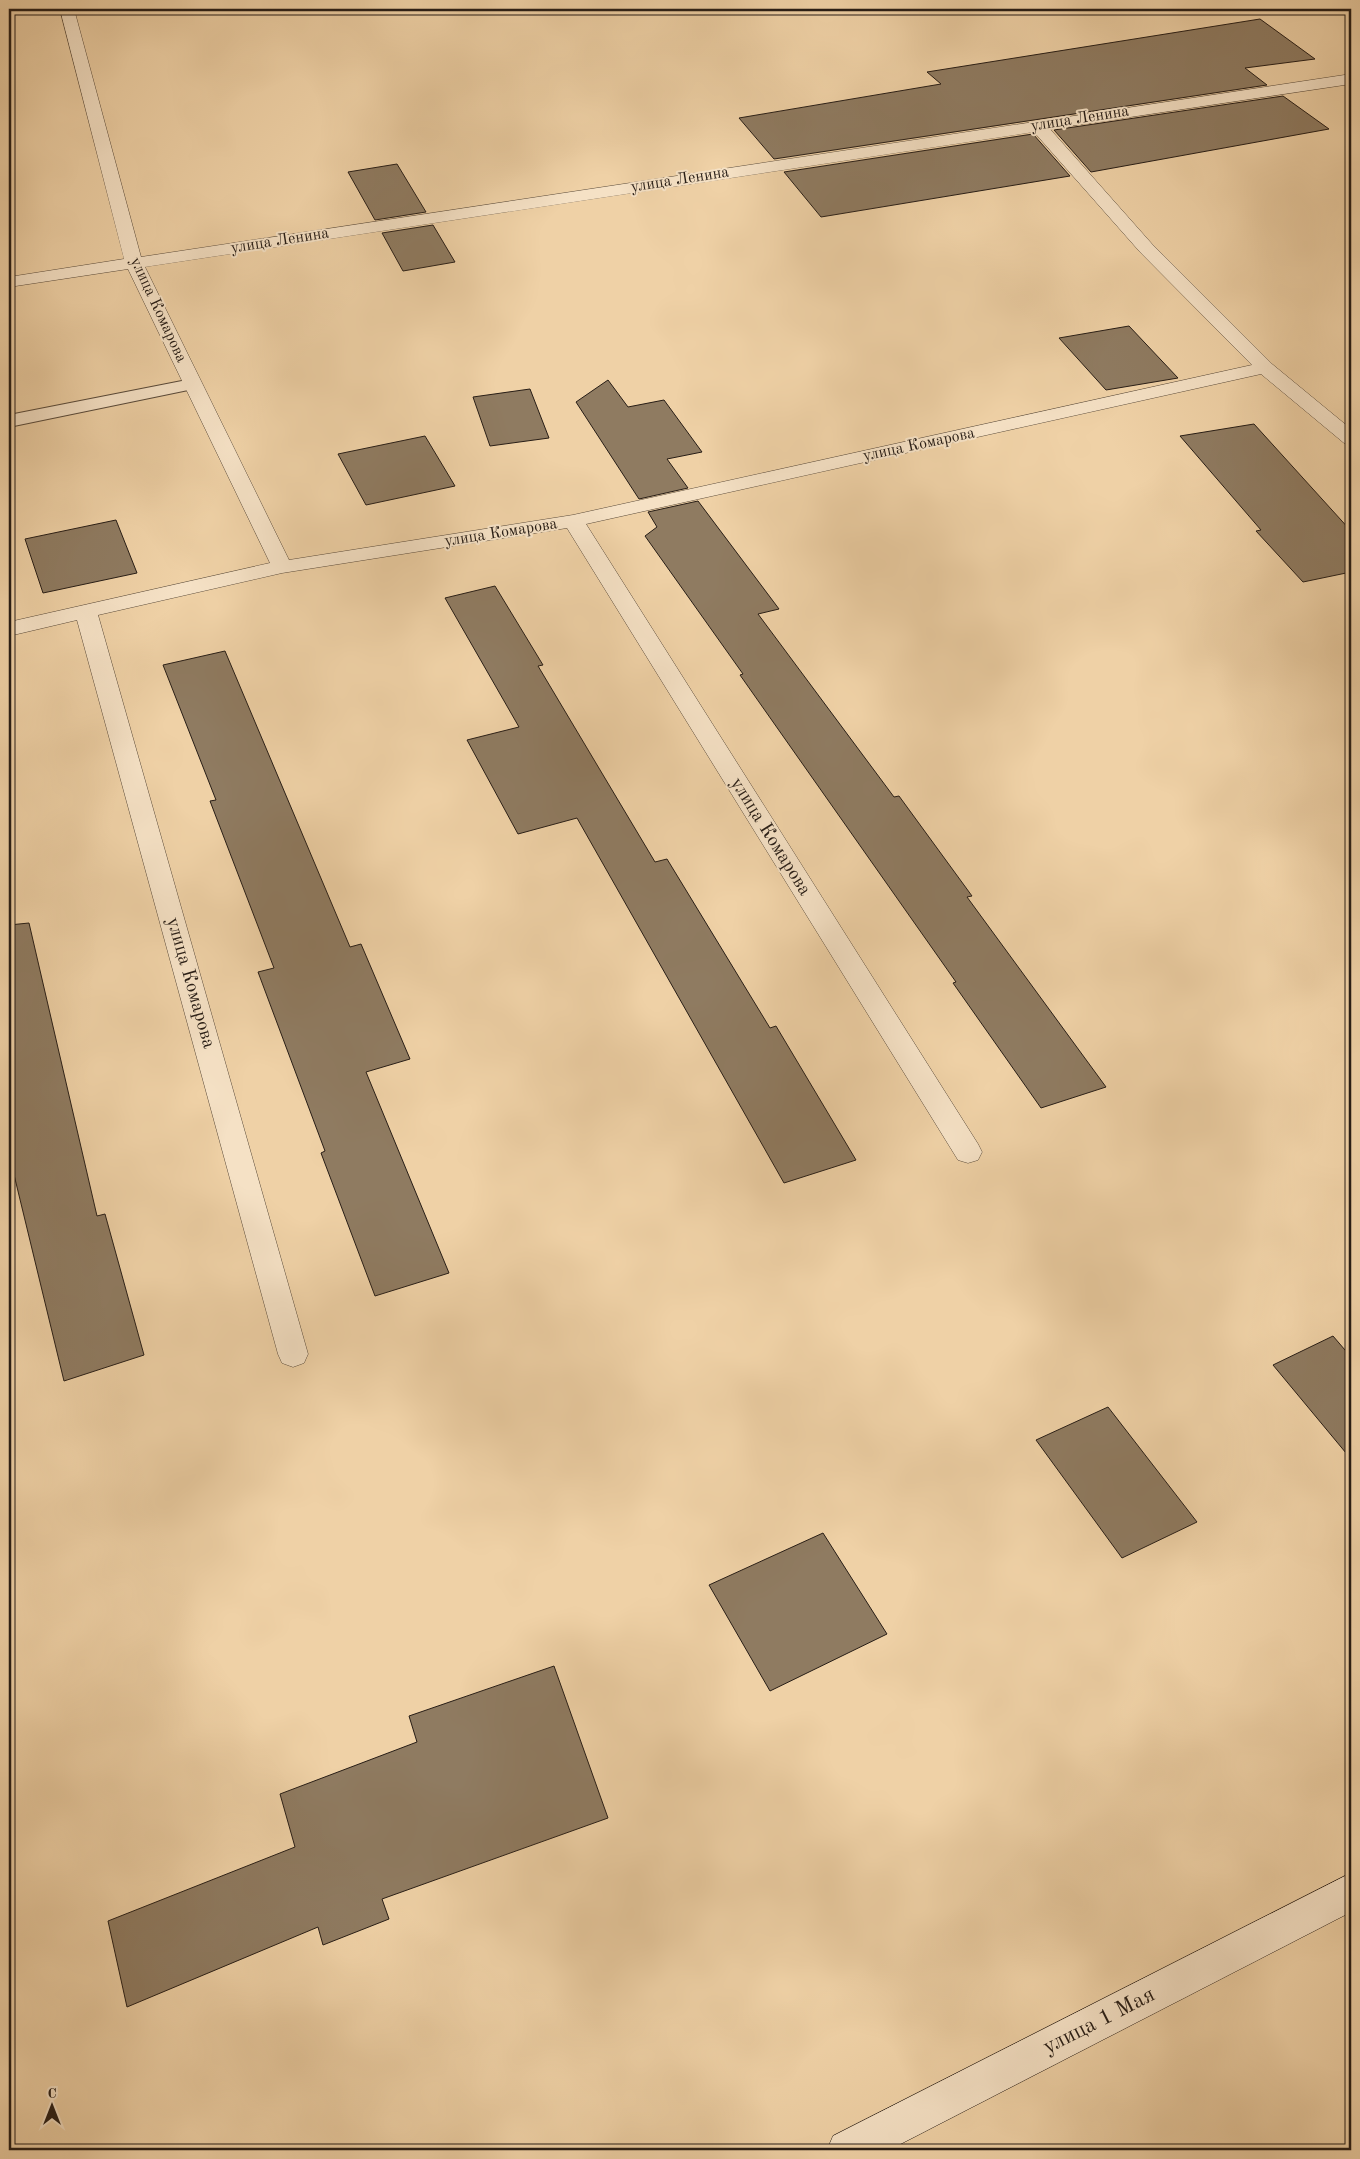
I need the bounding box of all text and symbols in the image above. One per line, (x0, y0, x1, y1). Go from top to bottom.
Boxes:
street label: улица Ленина (1030, 103, 1130, 135)
street label: улица Ленина (630, 164, 730, 196)
street label: улица Ленина (230, 225, 330, 257)
street label: улица Комарова (127, 255, 189, 365)
street label: улица Комарова (862, 425, 976, 465)
street label: улица Комарова (443, 516, 559, 550)
street label: улица Комарова (726, 775, 814, 900)
street label: улица Комарова (162, 915, 218, 1051)
street label: улица 1 Мая (1040, 1983, 1158, 2059)
north arrow (28, 2082, 78, 2132)
text: С (47, 2087, 57, 2101)

